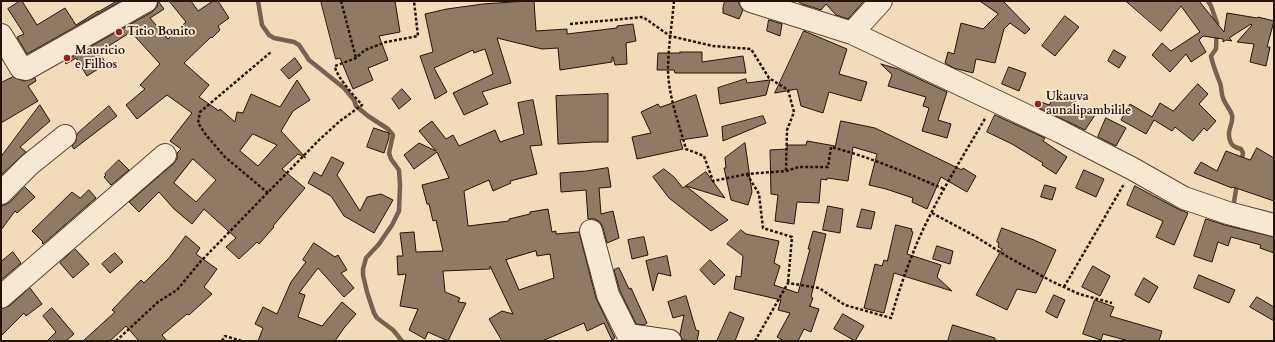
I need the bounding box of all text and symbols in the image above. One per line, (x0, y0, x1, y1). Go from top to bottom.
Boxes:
place label: Titio Bonito (127, 25, 195, 39)
marker: Titio Bonito (114, 27, 124, 37)
place label: Mauricio e Filhos (75, 44, 125, 72)
marker: Mauricio e Filhos (62, 53, 72, 63)
place label: Ukauva aunalipambilile (1046, 90, 1131, 118)
marker: Ukauva aunalipambilile (1033, 99, 1043, 109)

